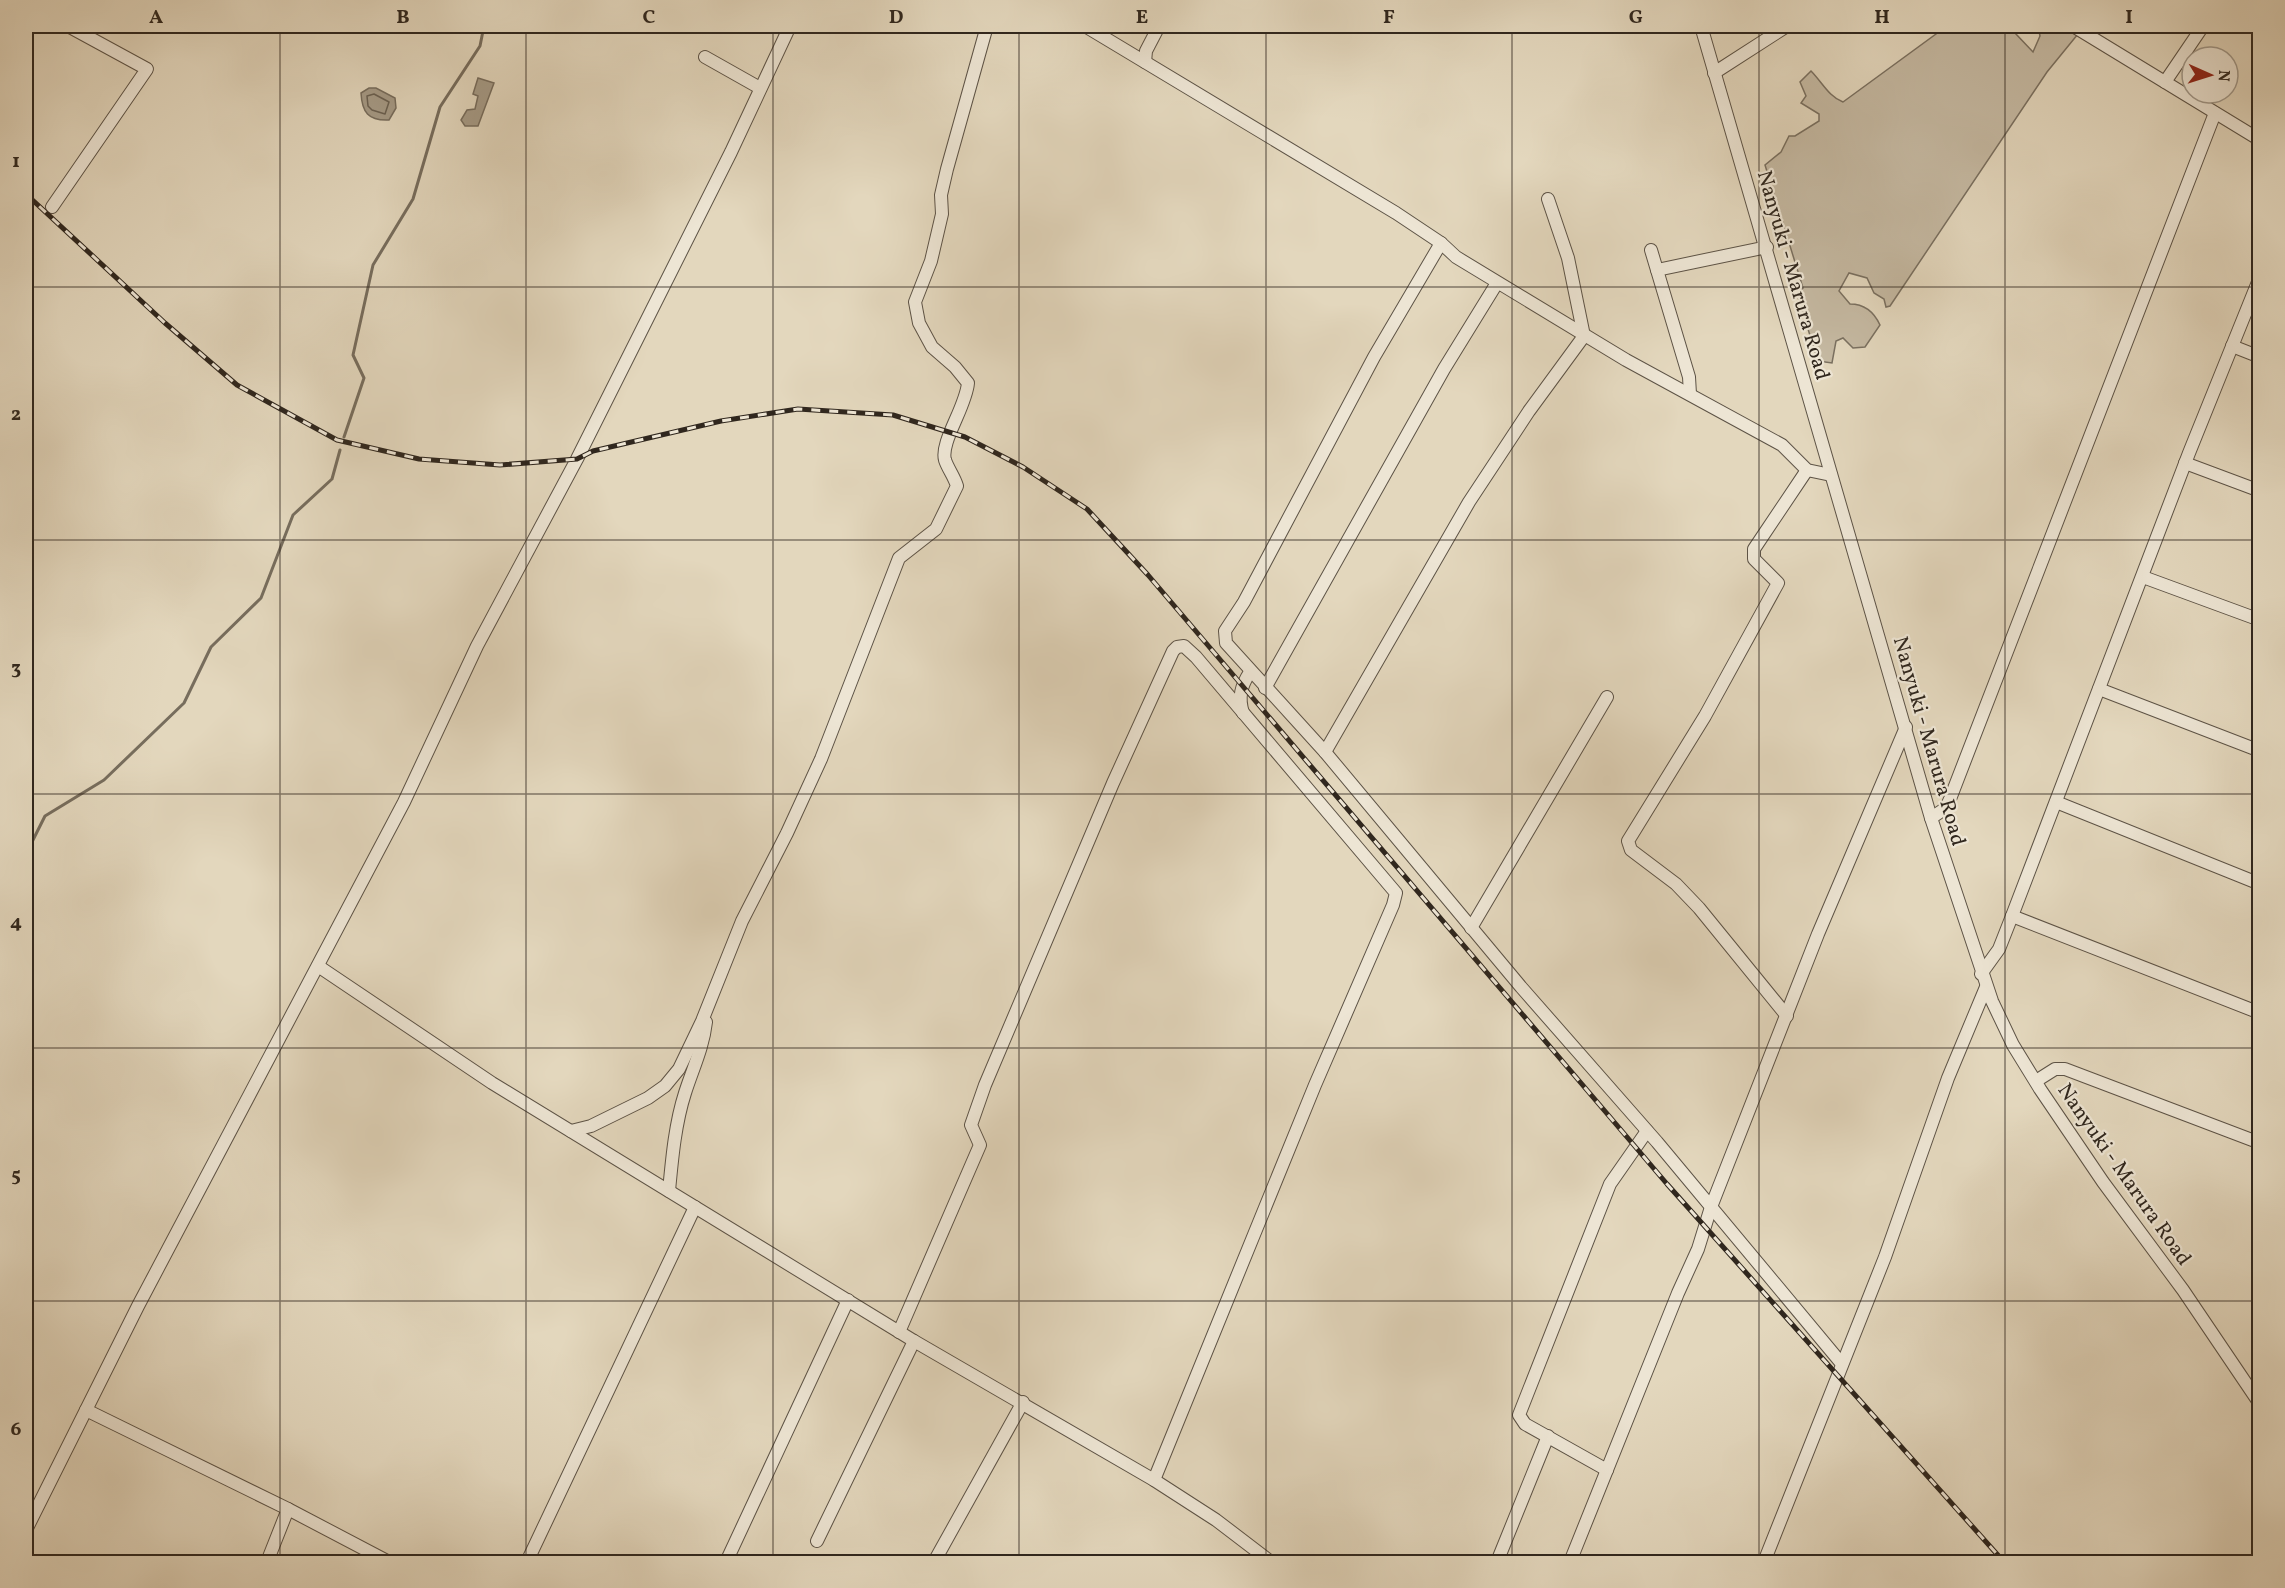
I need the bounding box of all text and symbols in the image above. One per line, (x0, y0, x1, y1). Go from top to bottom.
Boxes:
text: A (149, 4, 163, 32)
text: B (396, 4, 410, 32)
text: C (643, 4, 656, 32)
text: D (889, 4, 903, 32)
text: E (1136, 4, 1148, 32)
text: F (1383, 4, 1395, 32)
text: G (1629, 4, 1643, 32)
text: H (1874, 4, 1890, 32)
text: I (2125, 4, 2133, 32)
north arrow (2180, 45, 2240, 105)
text: N (2212, 69, 2234, 82)
text: 1 (12, 148, 20, 176)
street label: Nanyuki - Marura Road (1749, 167, 1836, 384)
text: 2 (11, 401, 21, 429)
street label: Nanyuki - Marura Road (1885, 633, 1972, 850)
text: 3 (11, 655, 21, 683)
text: 4 (10, 909, 22, 937)
street label: Nanyuki - Marura Road (2050, 1078, 2198, 1272)
text: 5 (11, 1162, 21, 1190)
text: 6 (11, 1416, 22, 1444)

